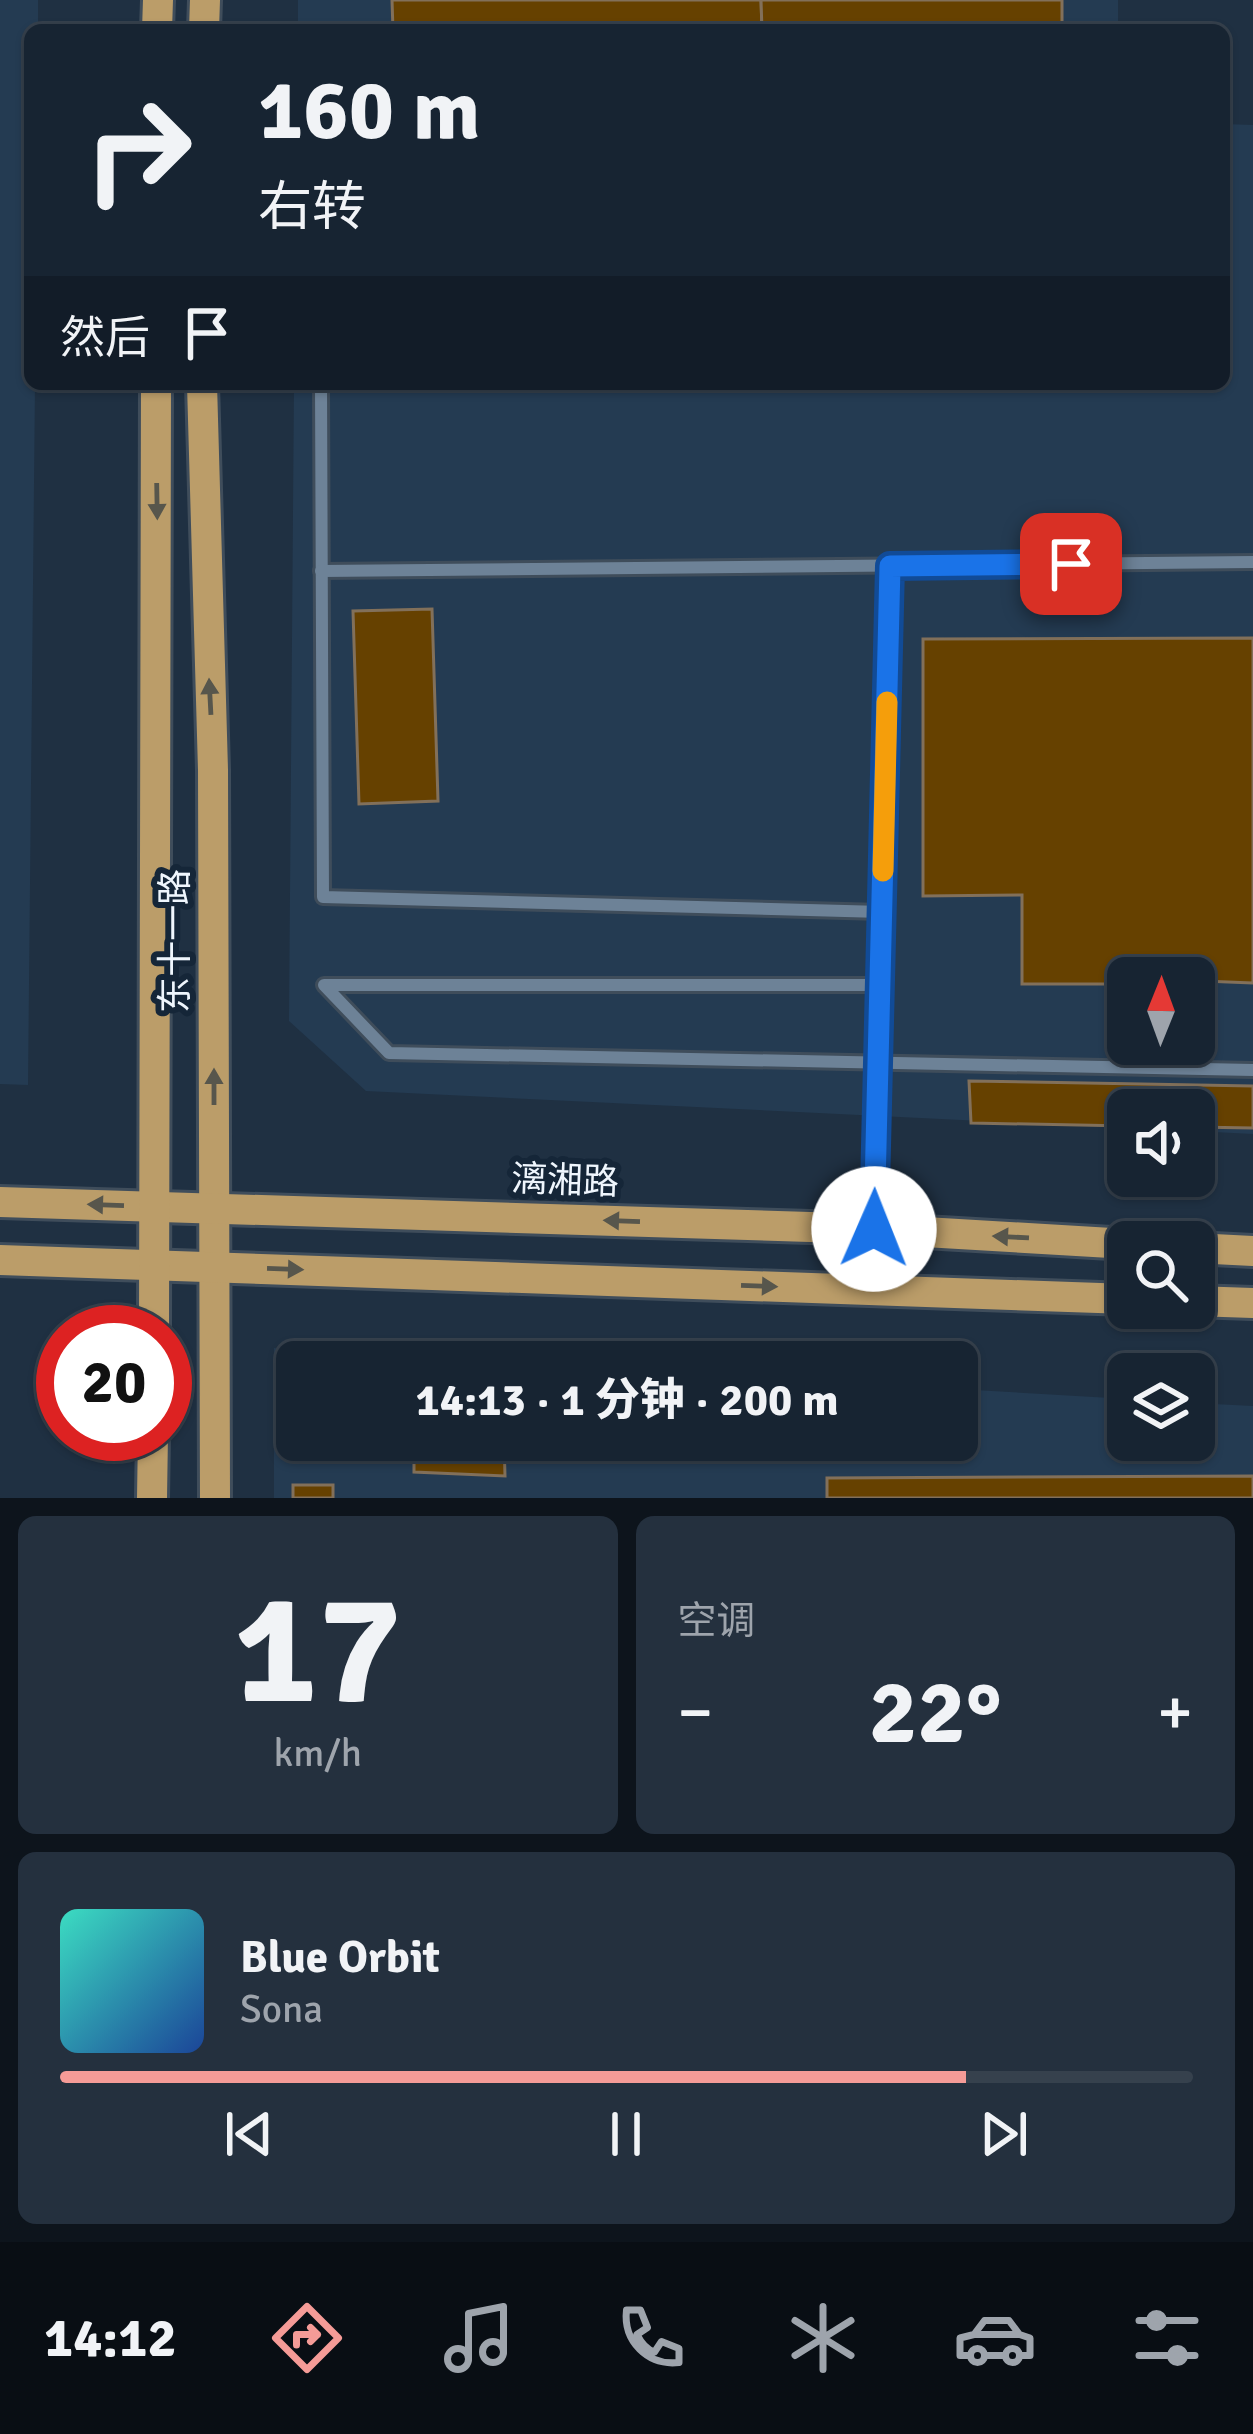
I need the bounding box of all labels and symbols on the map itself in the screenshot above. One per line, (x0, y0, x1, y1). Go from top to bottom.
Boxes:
one-way arrow (147, 483, 167, 521)
pin (1020, 513, 1122, 615)
one-way arrow (200, 677, 219, 715)
street label: 东十一路 (153, 869, 198, 1013)
north arrow (1107, 957, 1215, 1065)
one-way arrow (204, 1067, 224, 1105)
street label: 漓湘路 (510, 1157, 620, 1205)
position arrow (811, 1166, 937, 1292)
one-way arrow (86, 1195, 124, 1214)
one-way arrow (602, 1212, 640, 1231)
one-way arrow (991, 1227, 1029, 1246)
one-way arrow (267, 1260, 305, 1279)
one-way arrow (741, 1277, 779, 1296)
speed limit sign: 20 (36, 1305, 192, 1461)

